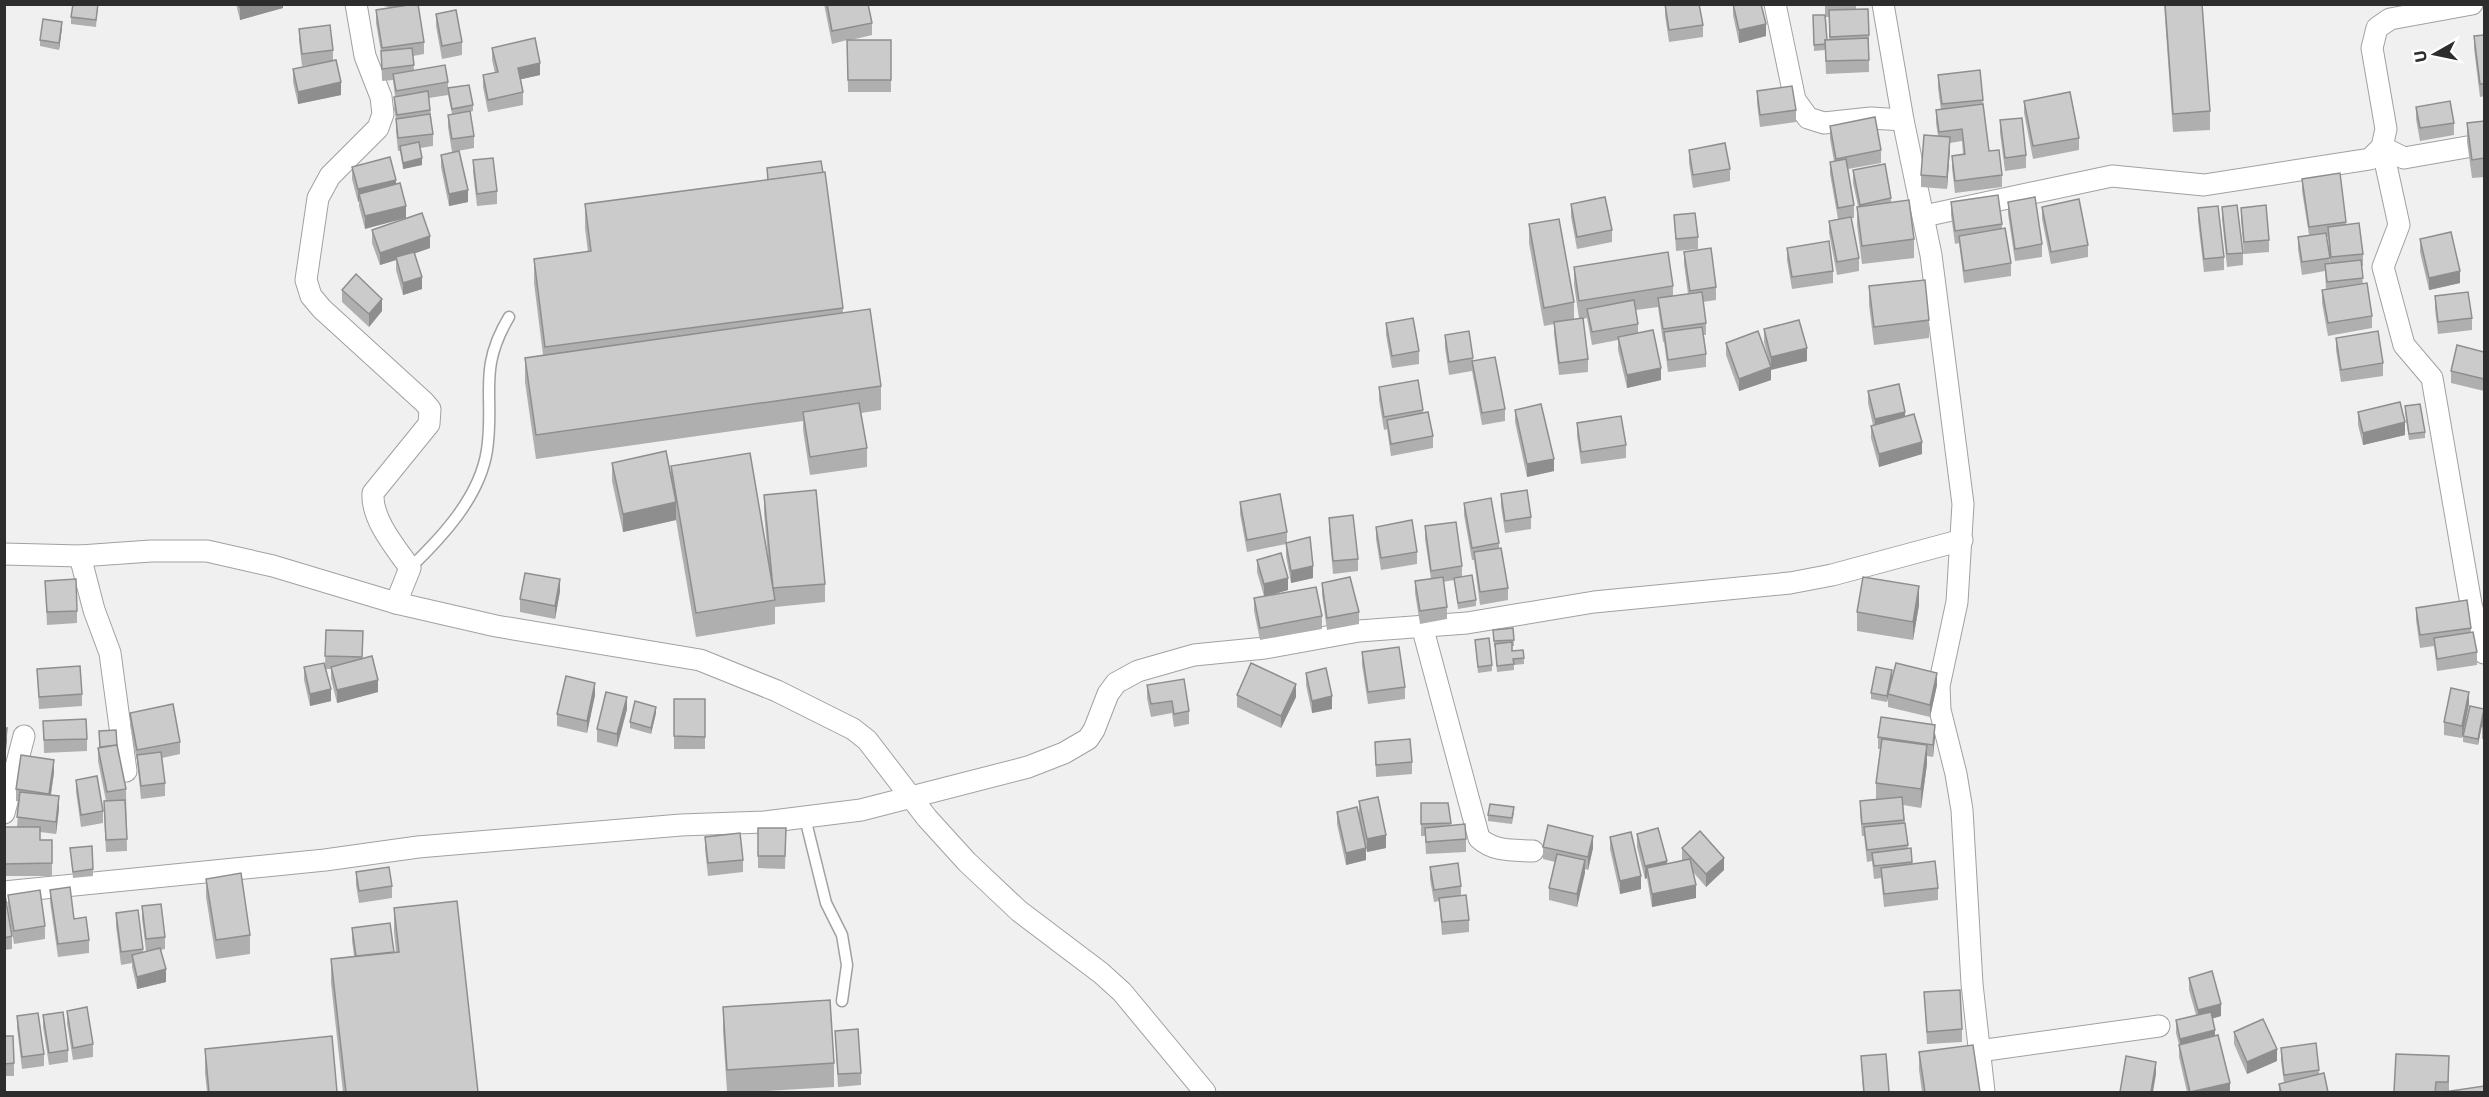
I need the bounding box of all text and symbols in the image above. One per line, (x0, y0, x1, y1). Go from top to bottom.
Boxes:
north arrow (2405, 24, 2465, 84)
text: U (2409, 49, 2430, 64)

